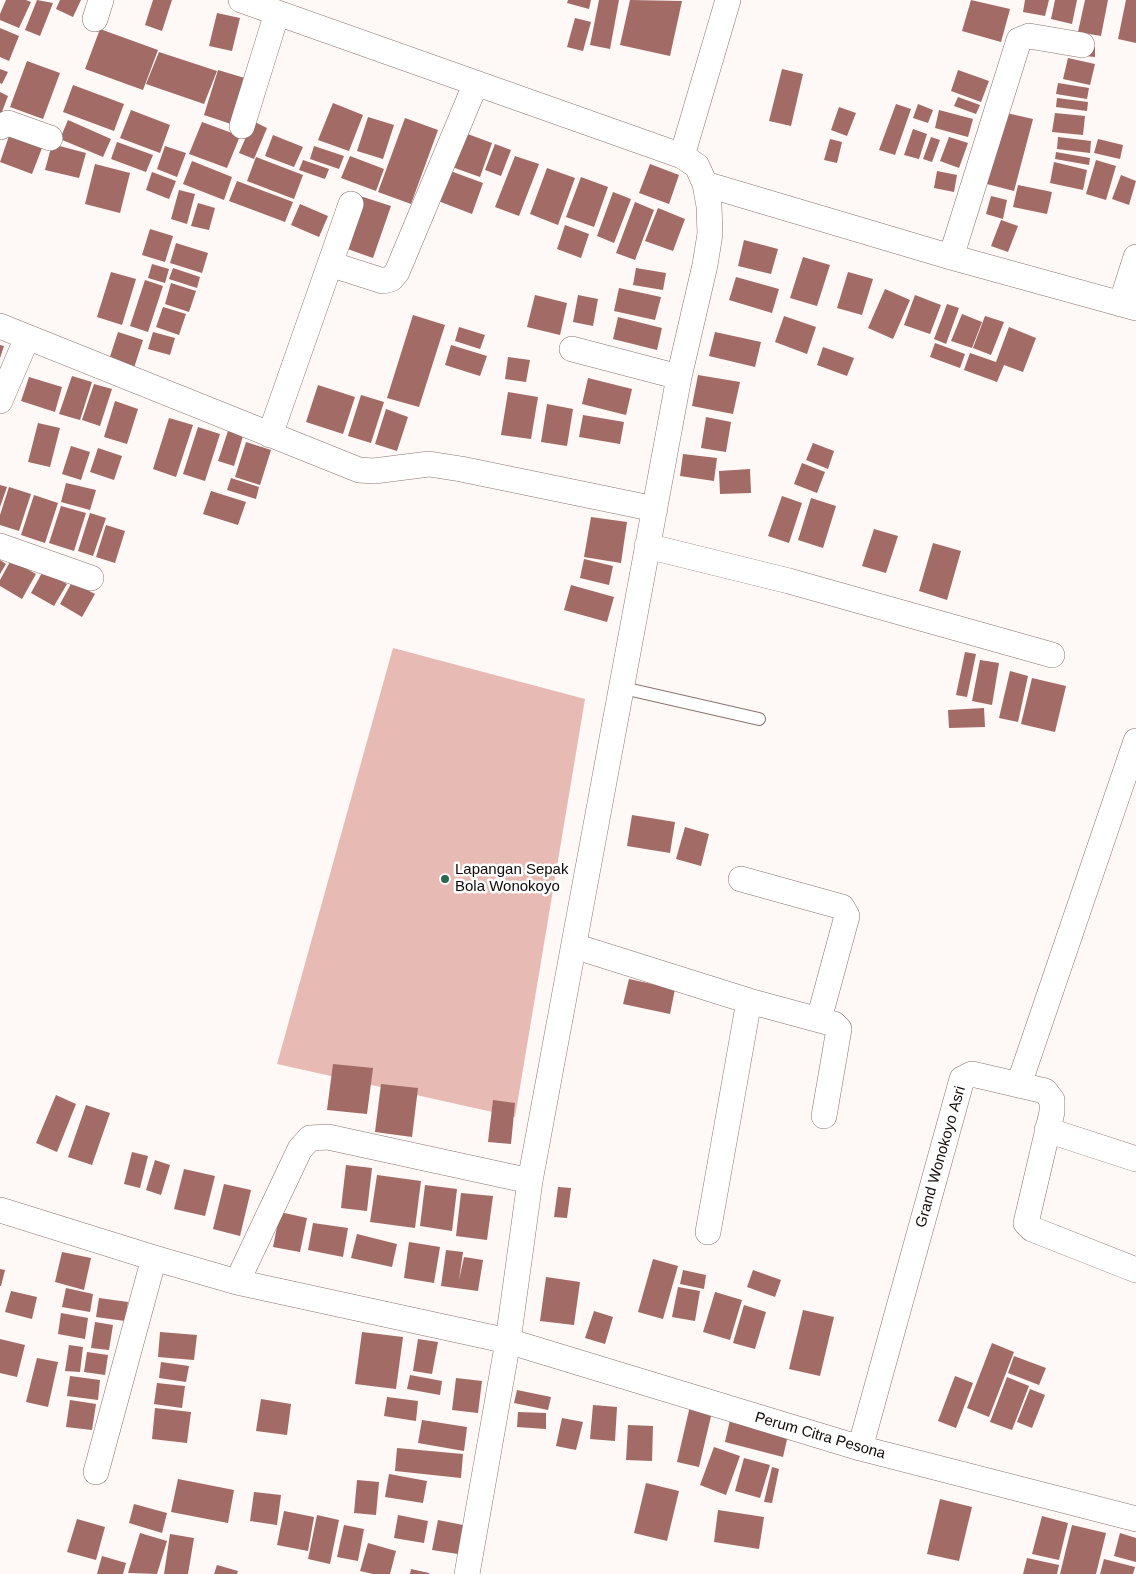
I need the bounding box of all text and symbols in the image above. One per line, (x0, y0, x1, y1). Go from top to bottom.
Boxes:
place label: Lapangan Sepak Bola Wonokoyo (455, 861, 568, 896)
marker: Lapangan Sepak Bola Wonokoyo (439, 873, 451, 885)
street label: Grand Wonokoyo Asri (912, 1084, 970, 1230)
street label: Perum Citra Pesona (753, 1409, 887, 1463)

